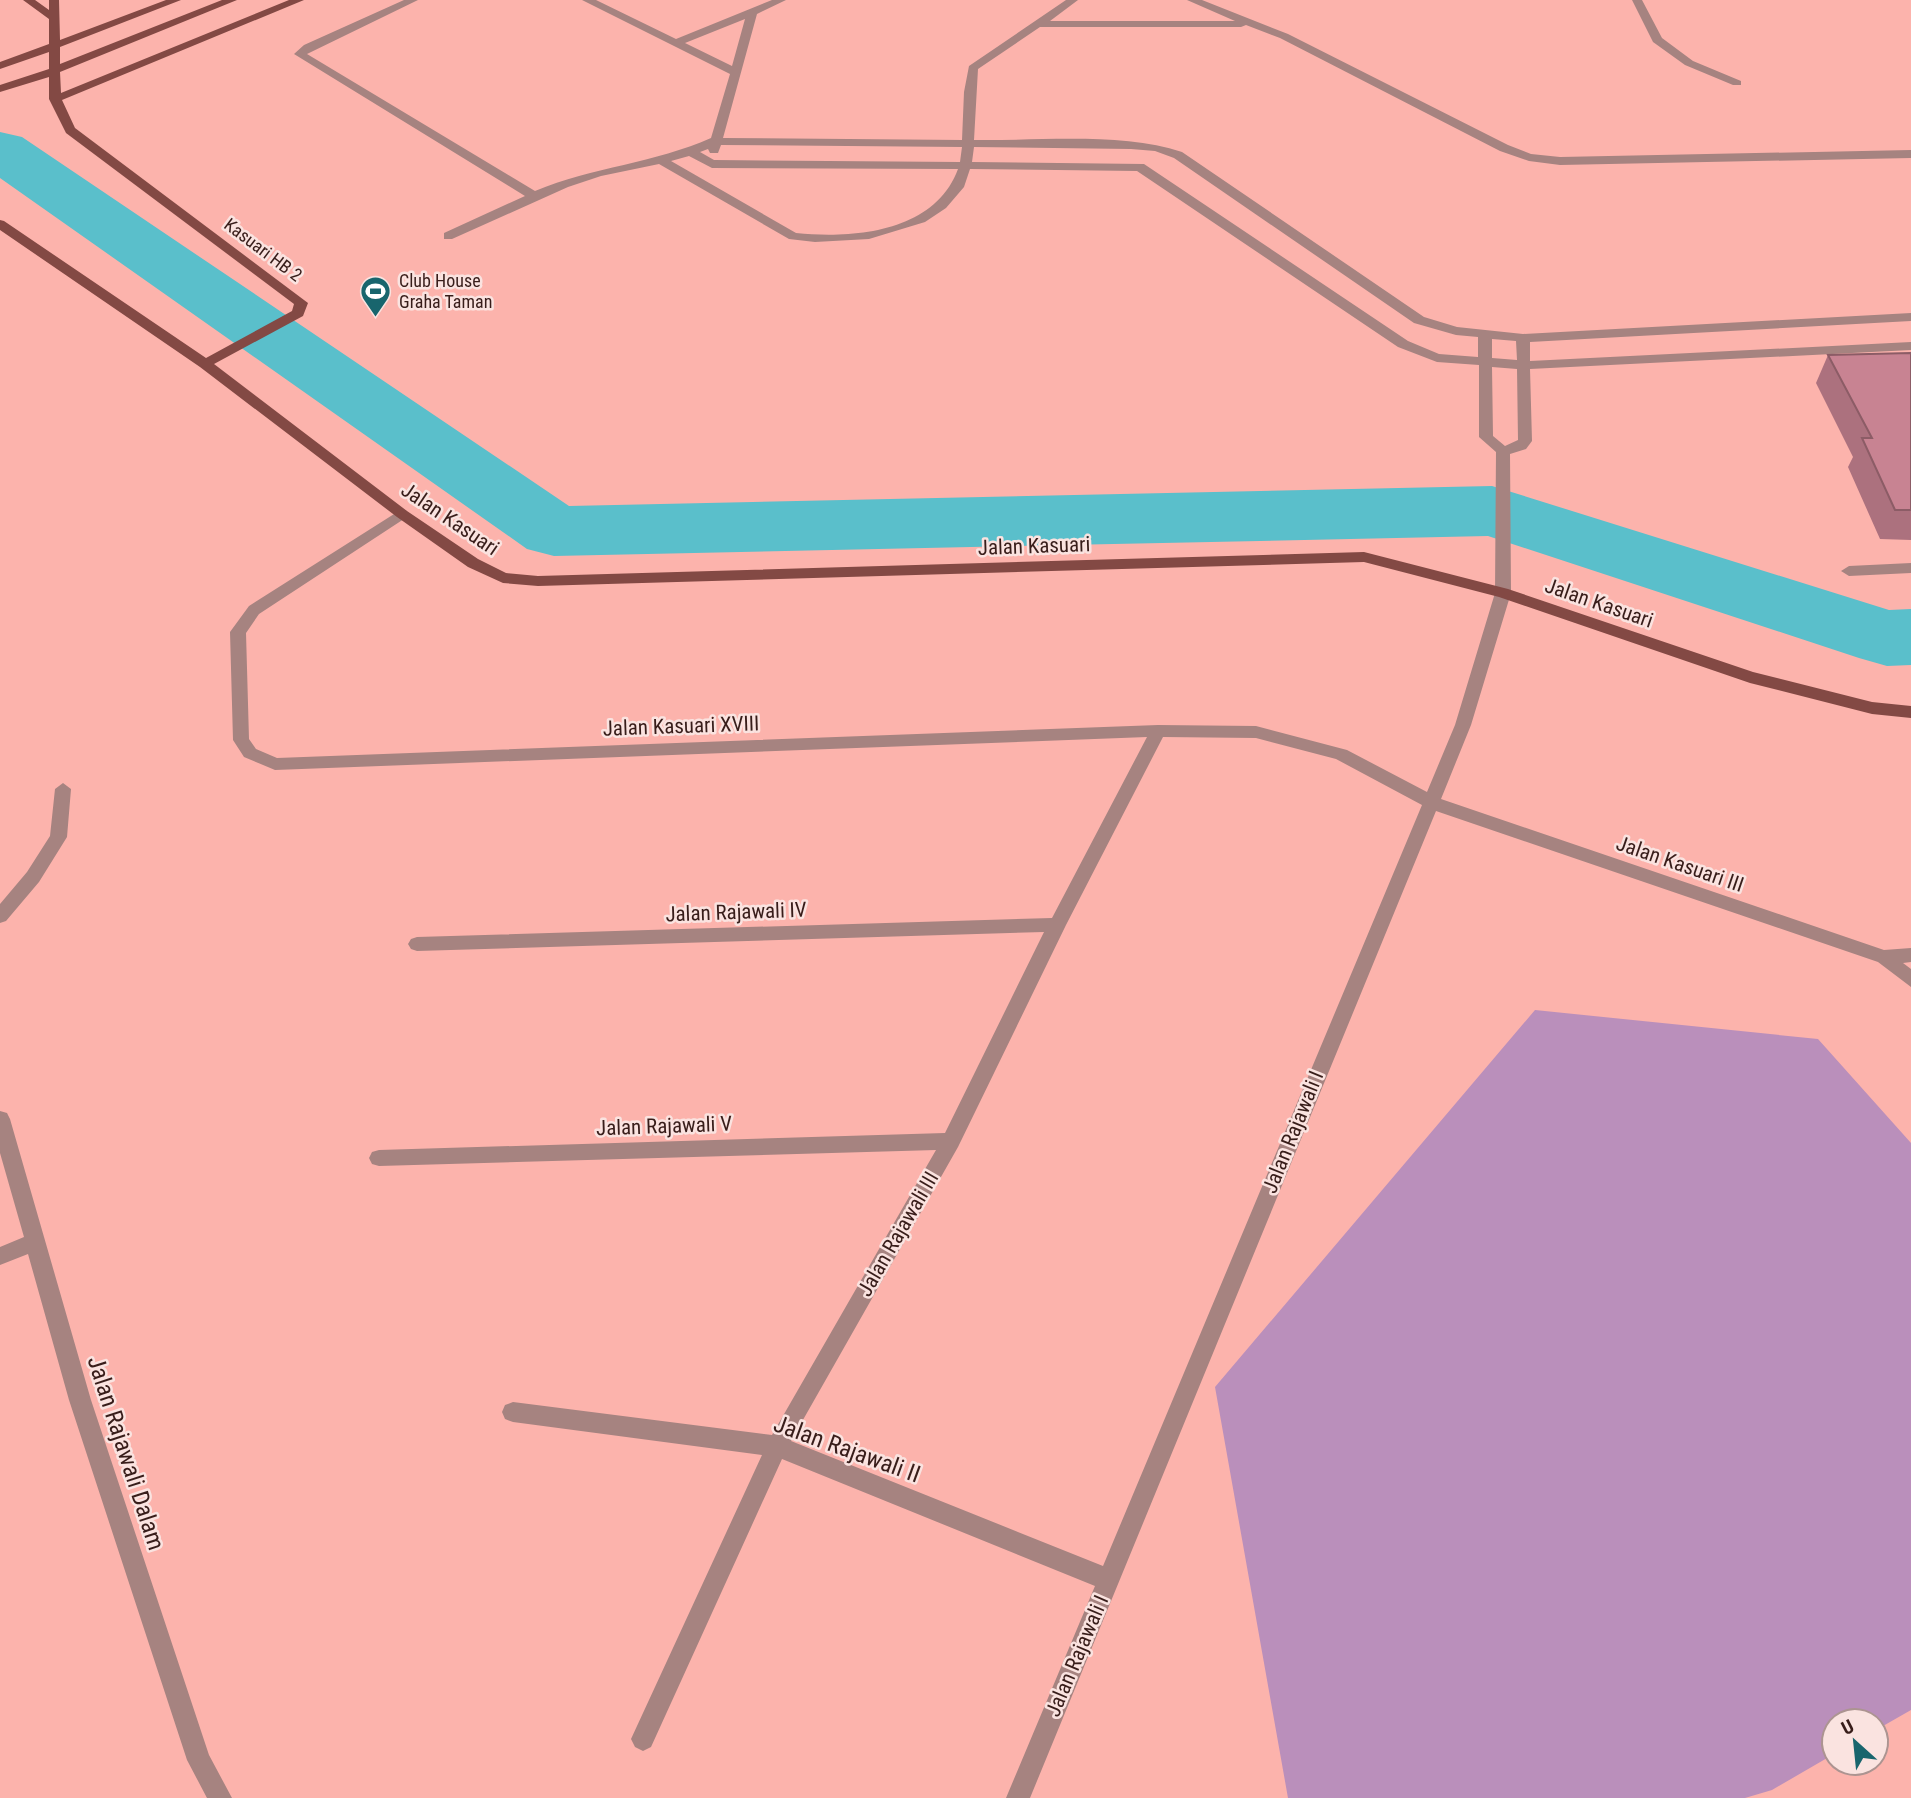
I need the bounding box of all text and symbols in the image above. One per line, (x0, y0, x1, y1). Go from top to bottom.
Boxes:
street label: Kasuari HB 2 (220, 214, 306, 286)
place label: Club House Graha Taman (399, 270, 492, 312)
sports icon: Club House Graha Taman (359, 274, 393, 318)
street label: Jalan Kasuari (397, 478, 503, 560)
street label: Jalan Kasuari (977, 532, 1091, 560)
street label: Jalan Kasuari (1542, 573, 1656, 633)
street label: Jalan Kasuari XVIII (602, 711, 760, 741)
street label: Jalan Kasuari III (1613, 831, 1747, 897)
street label: Jalan Rajawali IV (665, 898, 807, 926)
street label: Jalan Rajawali I (1258, 1067, 1328, 1197)
street label: Jalan Rajawali V (596, 1112, 733, 1140)
street label: Jalan Rajawali III (853, 1167, 943, 1301)
street label: Jalan Rajawali Dalam (81, 1353, 171, 1553)
street label: Jalan Rajawali II (770, 1410, 924, 1488)
street label: Jalan Rajawali I (1041, 1592, 1113, 1720)
north arrow (1820, 1707, 1890, 1777)
text: U (1837, 1715, 1858, 1740)

